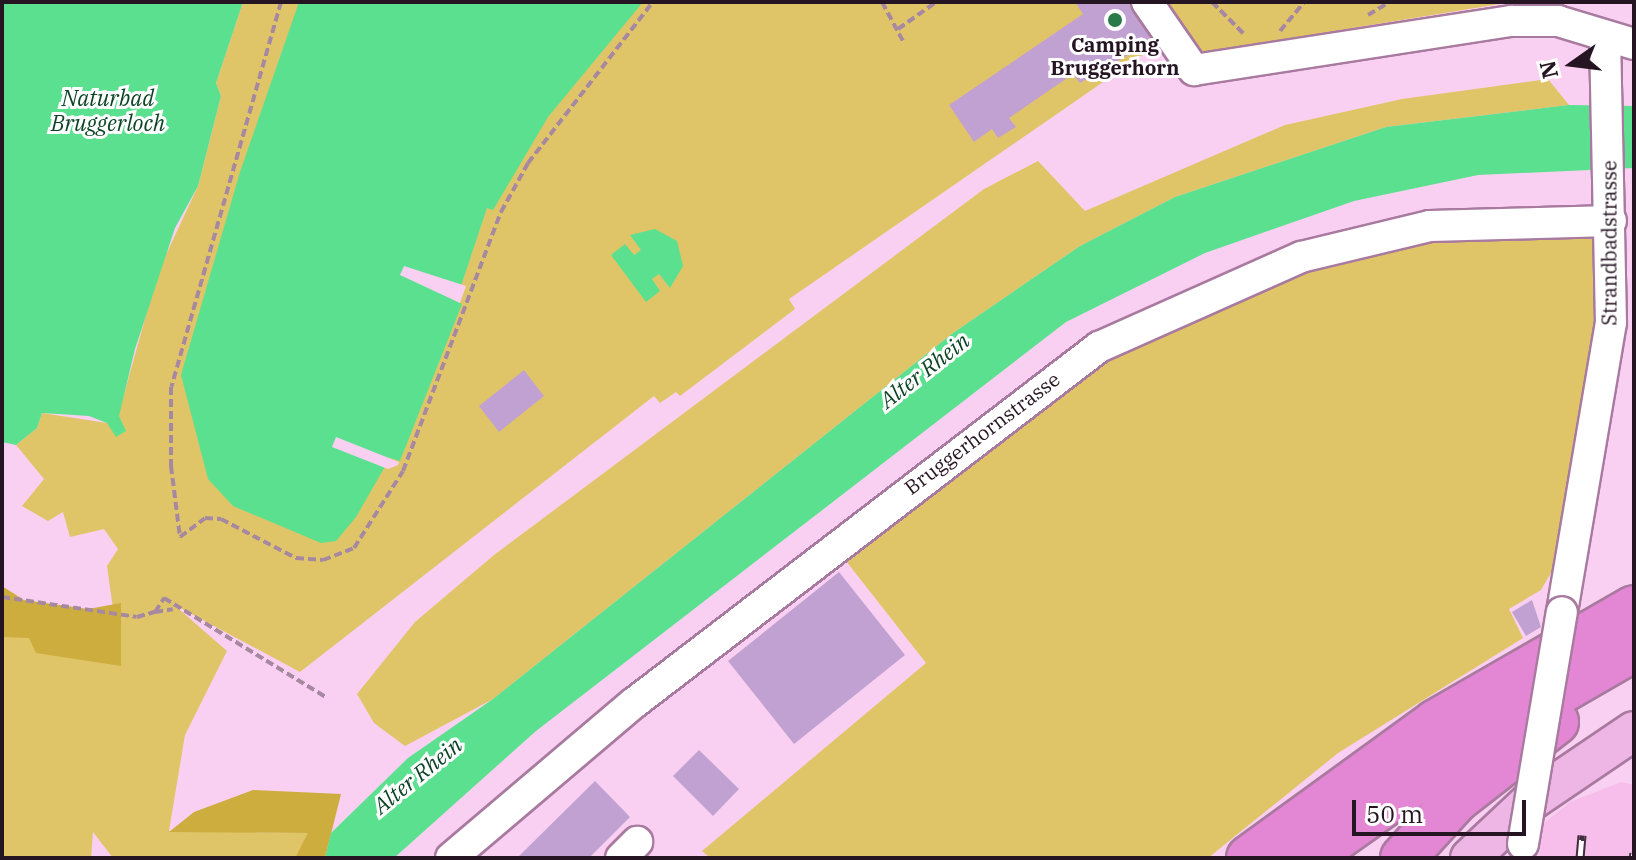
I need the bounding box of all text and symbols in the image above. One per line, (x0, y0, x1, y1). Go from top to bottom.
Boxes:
marker: Camping Bruggerhorn (1106, 11, 1124, 29)
north arrow (1532, 24, 1612, 104)
place label: Camping Bruggerhorn (1051, 32, 1179, 79)
text: N (1532, 58, 1564, 82)
water label: Naturbad Bruggerloch (51, 84, 165, 136)
street label: Strandbadstrasse (1597, 160, 1621, 326)
water label: Alter Rhein (874, 327, 974, 413)
street label: Bruggerhornstrasse (900, 367, 1064, 499)
water label: Alter Rhein (367, 731, 467, 819)
scale bar (1356, 784, 1530, 834)
text: 50 m (1366, 798, 1423, 830)

